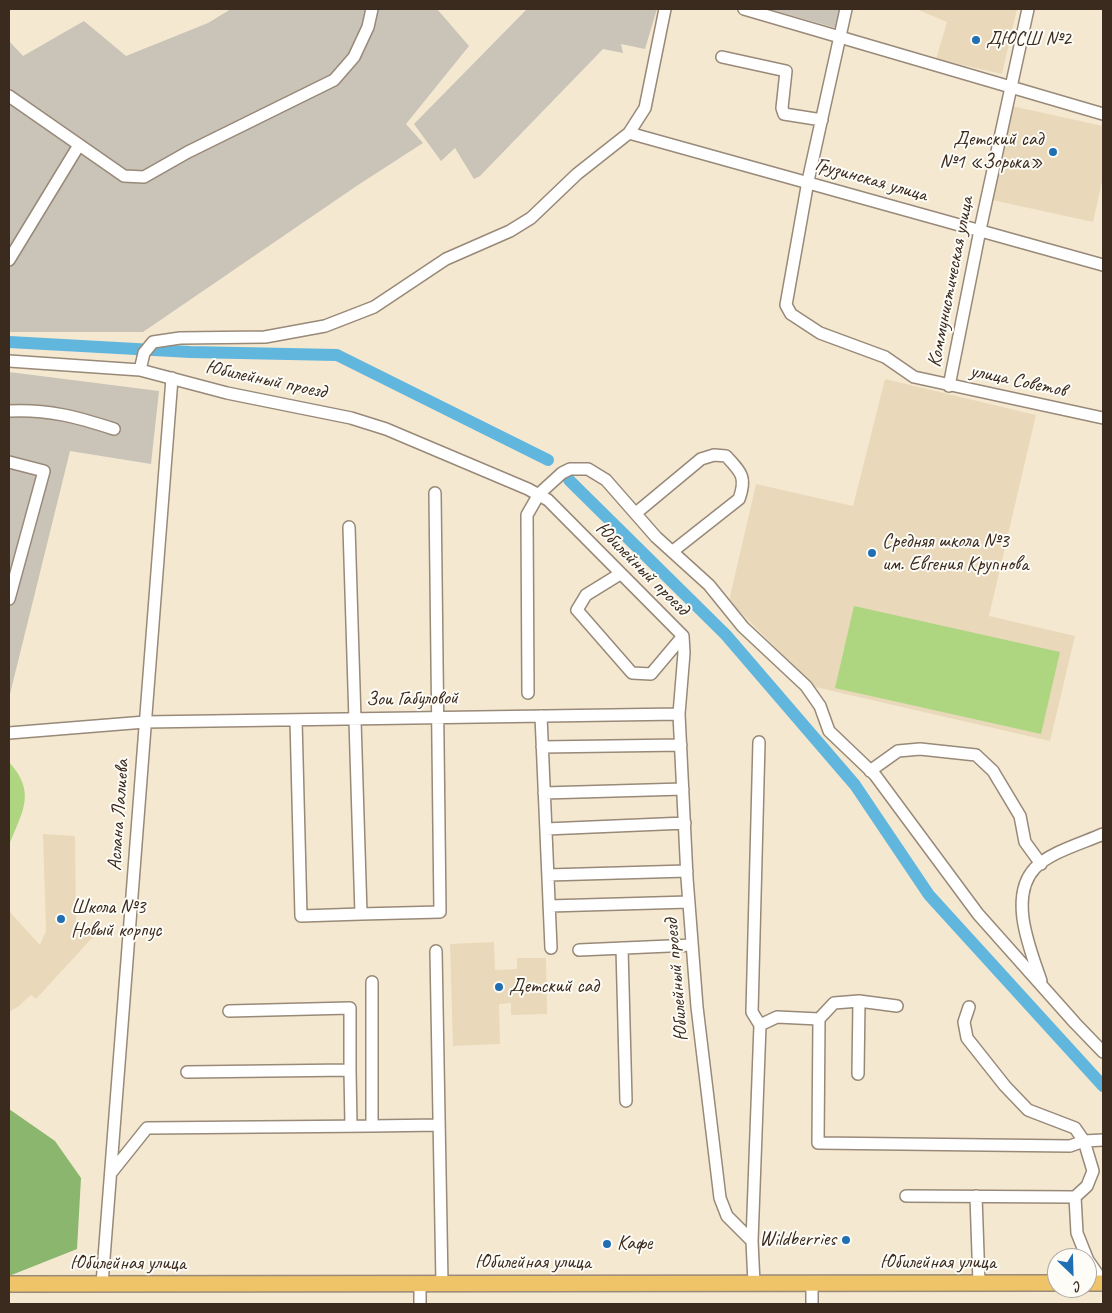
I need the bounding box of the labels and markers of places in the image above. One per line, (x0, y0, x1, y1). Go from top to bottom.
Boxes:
place label: ДЮСШ №2 (986, 28, 1071, 52)
marker: ДЮСШ №2 (970, 34, 982, 46)
place label: Детский сад №1 «Зорька» (939, 128, 1043, 175)
marker: Детский сад №1 «Зорька» (1047, 146, 1059, 158)
place label: Средняя школа №3 им. Евгения Крупнова (882, 530, 1028, 577)
marker: Средняя школа №3 им. Евгения Крупнова (866, 547, 878, 559)
place label: Школа №3 Новый корпус (71, 896, 161, 943)
marker: Школа №3 Новый корпус (55, 913, 67, 925)
place label: Детский сад (509, 975, 599, 999)
marker: Детский сад (493, 981, 505, 993)
place label: Wildberries (759, 1228, 836, 1252)
place label: Кафе (617, 1232, 652, 1256)
marker: Wildberries (840, 1234, 852, 1246)
marker: Кафе (601, 1238, 613, 1250)

